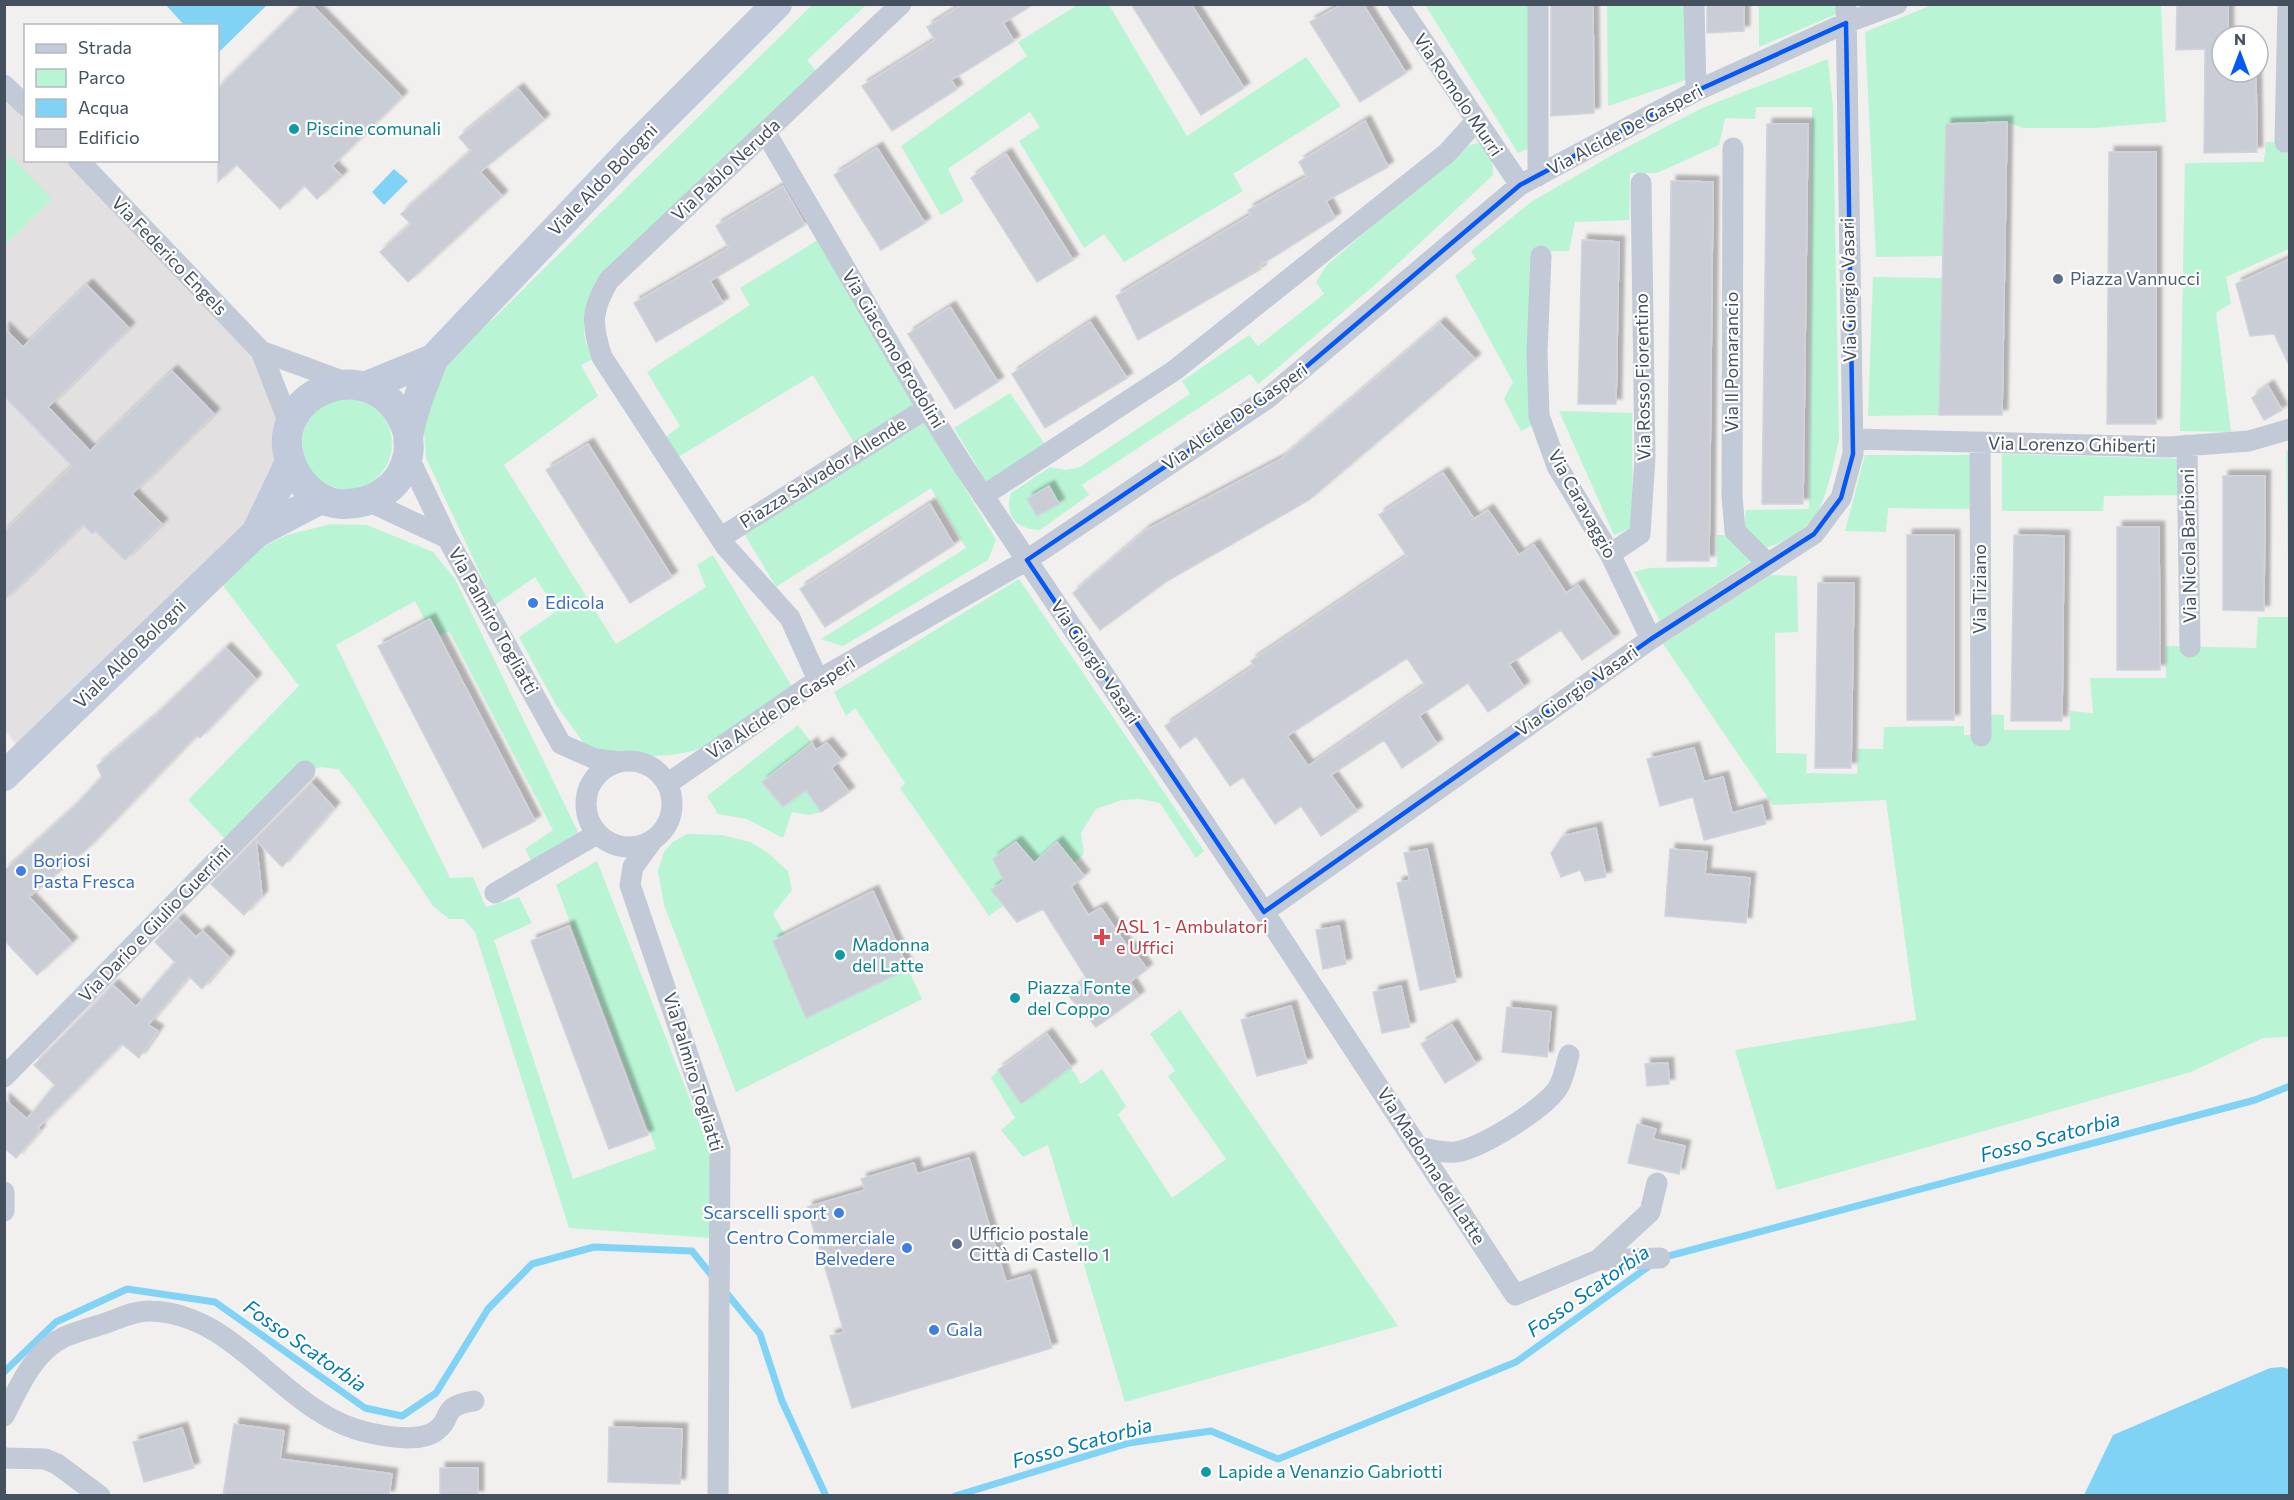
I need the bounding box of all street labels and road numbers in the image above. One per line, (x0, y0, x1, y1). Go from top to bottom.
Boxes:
street label: Via Romolo Murri (1410, 29, 1508, 160)
street label: Via Alcide De Gasperi (1543, 79, 1706, 179)
street label: Via Pablo Neruda (667, 113, 784, 225)
street label: Viale Aldo Bologni (543, 118, 662, 240)
street label: Via Federico Engels (107, 191, 232, 319)
street label: Via Giorgio Vasari (1836, 218, 1860, 362)
street label: Via Giacomo Brodolini (838, 265, 950, 432)
street label: Via Il Pomarancio (1720, 292, 1742, 432)
street label: Via Rosso Fiorentino (1630, 293, 1654, 461)
street label: Via Alcide De Gasperi (1157, 358, 1311, 475)
street label: Piazza Salvador Allende (735, 412, 910, 532)
street label: Via Lorenzo Ghiberti (1988, 432, 2156, 456)
street label: Via Caravaggio (1544, 445, 1622, 562)
street label: Via Nicola Barbioni (2176, 469, 2200, 623)
street label: Via Palmiro Togliatti (444, 543, 544, 698)
street label: Via Tiziano (1968, 544, 1990, 634)
street label: Viale Aldo Bologni (68, 594, 190, 713)
street label: Via Giorgio Vasari (1046, 595, 1145, 727)
street label: Via Giorgio Vasari (1511, 640, 1642, 741)
street label: Via Alcide De Gasperi (702, 651, 859, 763)
street label: Via Dario e Giulio Guerrini (74, 840, 235, 1006)
street label: Via Palmiro Togliatti (659, 989, 729, 1154)
street label: Via Madonna del Latte (1373, 1083, 1491, 1248)

